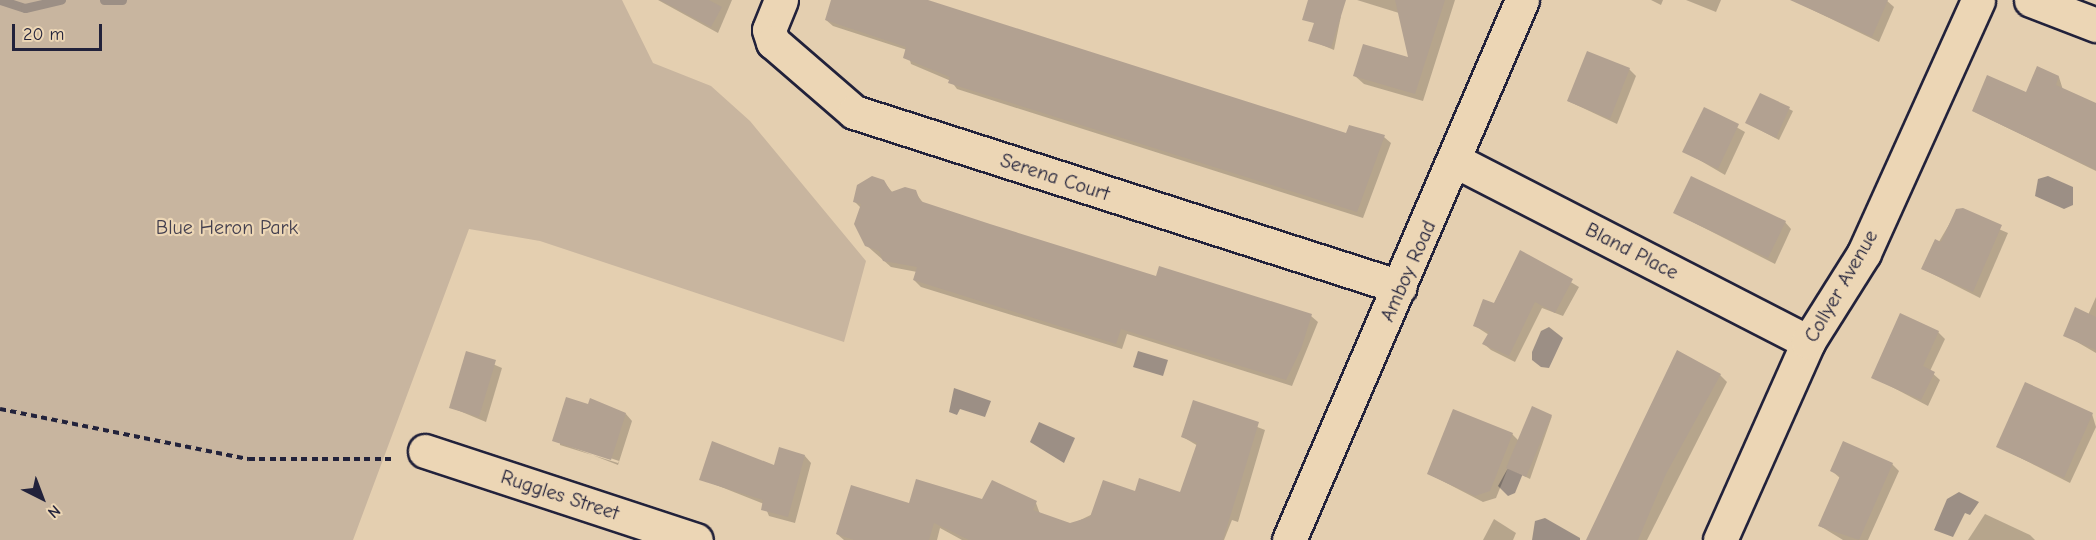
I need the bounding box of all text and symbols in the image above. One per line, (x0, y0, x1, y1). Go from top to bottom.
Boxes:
scale bar (15, 12, 105, 50)
text: 20 m (23, 24, 64, 45)
street label: Serena Court (997, 148, 1113, 206)
park label: Blue Heron Park (156, 215, 298, 239)
street label: Amboy Road (1375, 217, 1441, 325)
street label: Bland Place (1582, 217, 1682, 285)
street label: Collyer Avenue (1799, 226, 1883, 346)
street label: Ruggles Street (498, 465, 622, 525)
north arrow (12, 468, 72, 528)
text: N (44, 501, 64, 522)

